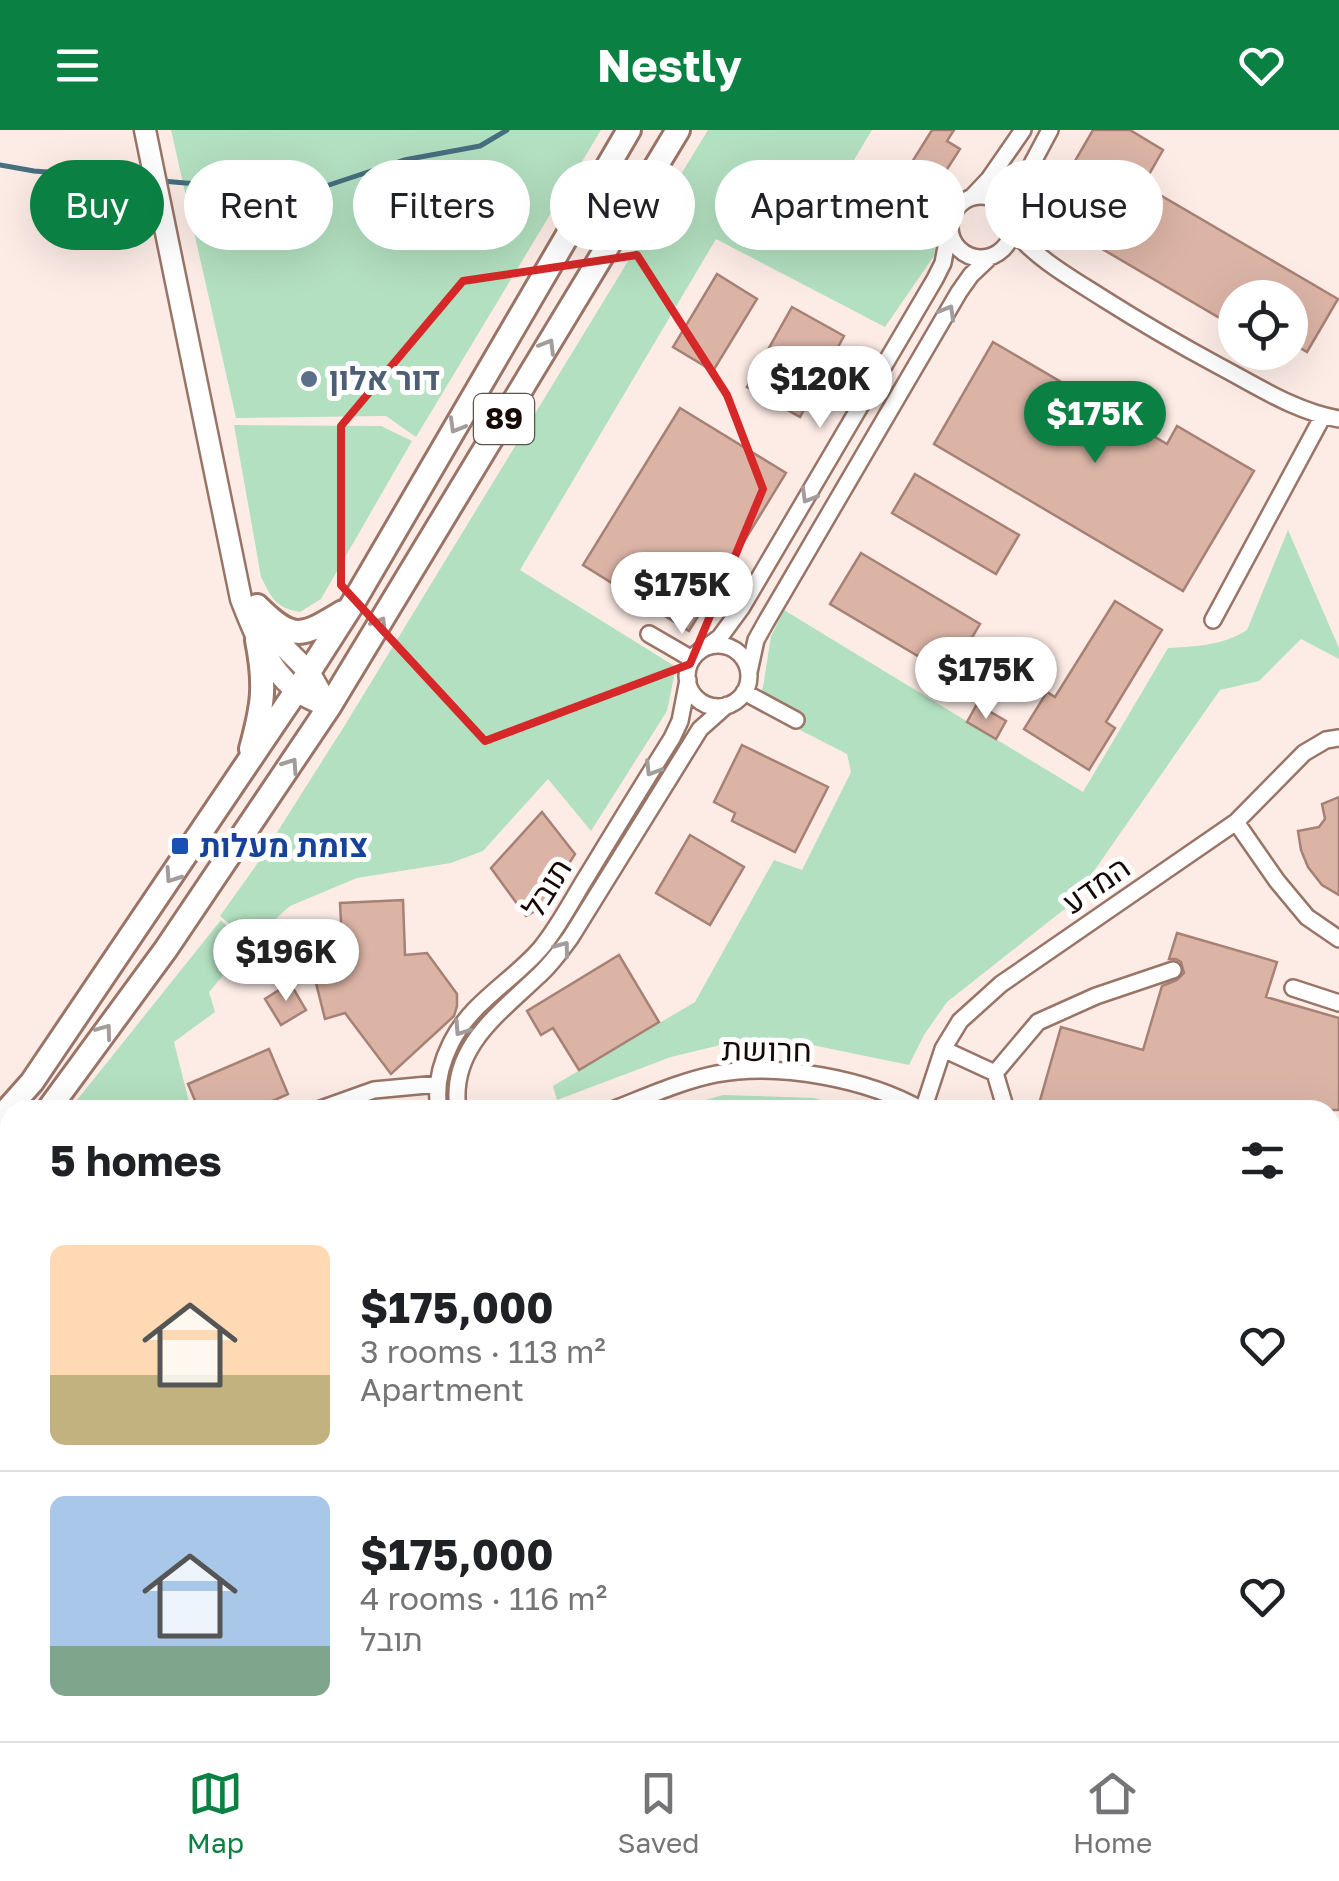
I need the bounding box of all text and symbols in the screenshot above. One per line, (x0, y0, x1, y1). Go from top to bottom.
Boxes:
icon: menu (50, 38, 105, 93)
text: Nestly (597, 38, 742, 92)
icon: heart (1234, 38, 1289, 93)
chip: Buy (30, 160, 164, 250)
chip: Rent (184, 160, 333, 250)
chip: Filters (353, 160, 530, 250)
chip: New (550, 160, 695, 250)
chip: Apartment (715, 160, 965, 250)
chip: House (985, 160, 1163, 250)
map controls (1218, 280, 1308, 370)
button: locate (1218, 280, 1308, 370)
one-way arrow (936, 305, 955, 323)
one-way arrow (536, 339, 555, 357)
pin: $120K (750, 346, 890, 431)
place label: דור אלון (329, 359, 440, 397)
text: $120K (769, 359, 871, 397)
marker: דור אלון (298, 368, 320, 390)
pin: $175K (1025, 381, 1165, 466)
road number: 89 (474, 394, 534, 444)
text: $175K (1046, 394, 1144, 432)
one-way arrow (449, 415, 469, 433)
one-way arrow (801, 485, 820, 503)
pin: $175K (612, 552, 752, 637)
text: $175K (633, 565, 731, 603)
one-way arrow (368, 617, 387, 635)
pin: $175K (916, 637, 1056, 722)
text: $175K (937, 650, 1035, 688)
one-way arrow (278, 757, 297, 775)
one-way arrow (646, 758, 665, 776)
place label: צומת מעלות (200, 826, 368, 864)
marker: צומת מעלות (169, 835, 191, 857)
street label: המדע (1054, 847, 1137, 921)
street label: תובל (513, 851, 579, 924)
one-way arrow (166, 865, 184, 883)
pin: $196K (216, 919, 356, 1004)
text: $196K (235, 932, 337, 970)
one-way arrow (551, 940, 569, 959)
one-way arrow (455, 1017, 473, 1036)
one-way arrow (93, 1024, 112, 1043)
street label: חרושת (722, 1029, 812, 1069)
icon: filters (1235, 1133, 1290, 1188)
text: 5 homes (50, 1135, 222, 1185)
text: $175,000 (360, 1282, 554, 1332)
icon: home (130, 1285, 250, 1405)
icon: heart (1235, 1318, 1290, 1373)
text: 3 rooms · 113 m² (360, 1332, 606, 1370)
text: Apartment (360, 1370, 524, 1408)
text: $175,000 (360, 1529, 554, 1579)
icon: home (130, 1536, 250, 1656)
icon: heart (1235, 1569, 1290, 1624)
text: 4 rooms · 116 m² (360, 1579, 607, 1617)
text: תובל (360, 1620, 423, 1658)
tab: Map (187, 1766, 244, 1859)
tab: Saved (618, 1766, 699, 1859)
tab: Home (1073, 1766, 1152, 1859)

